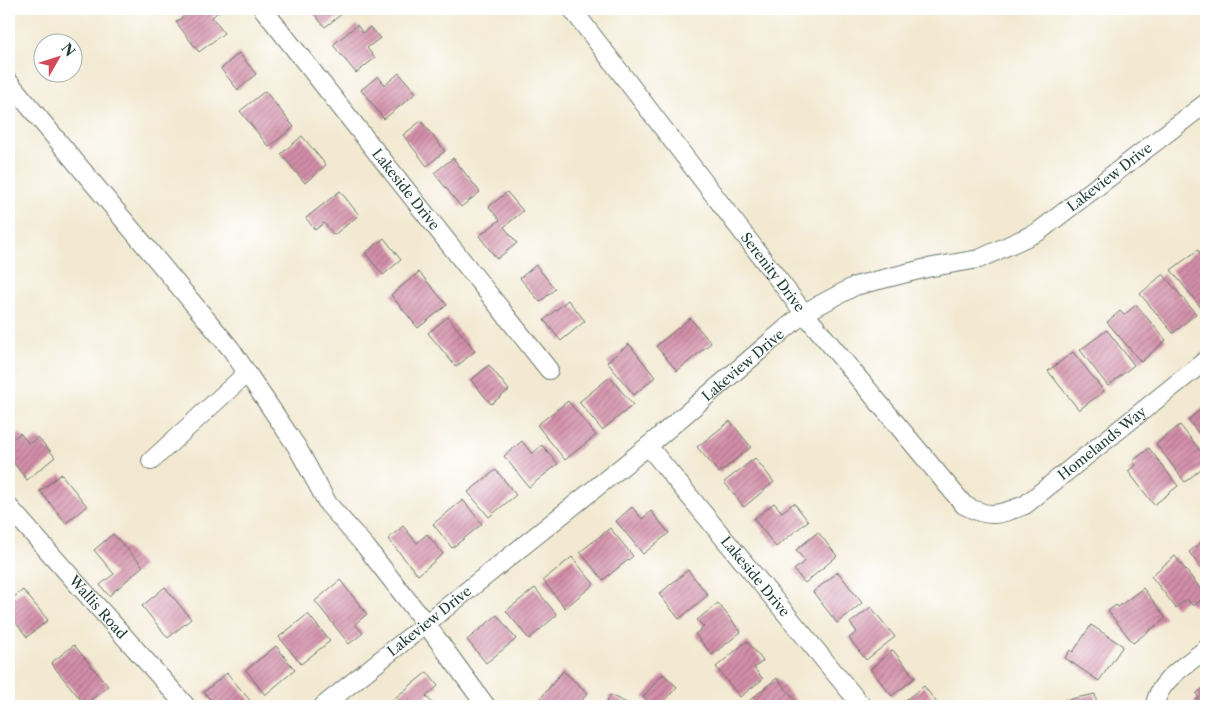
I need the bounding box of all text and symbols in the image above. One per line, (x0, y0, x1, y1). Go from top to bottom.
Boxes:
north arrow (32, 32, 82, 82)
text: N (57, 39, 79, 60)
street label: Lakeview Drive (1063, 139, 1156, 215)
street label: Lakeside Drive (368, 145, 444, 234)
street label: Serenity Drive (737, 229, 809, 316)
street label: Lakeview Drive (698, 325, 788, 405)
street label: Homelands Way (1054, 402, 1150, 484)
street label: Lakeside Drive (717, 533, 794, 620)
street label: Wallis Road (65, 571, 131, 643)
street label: Lakeview Drive (384, 582, 475, 660)

